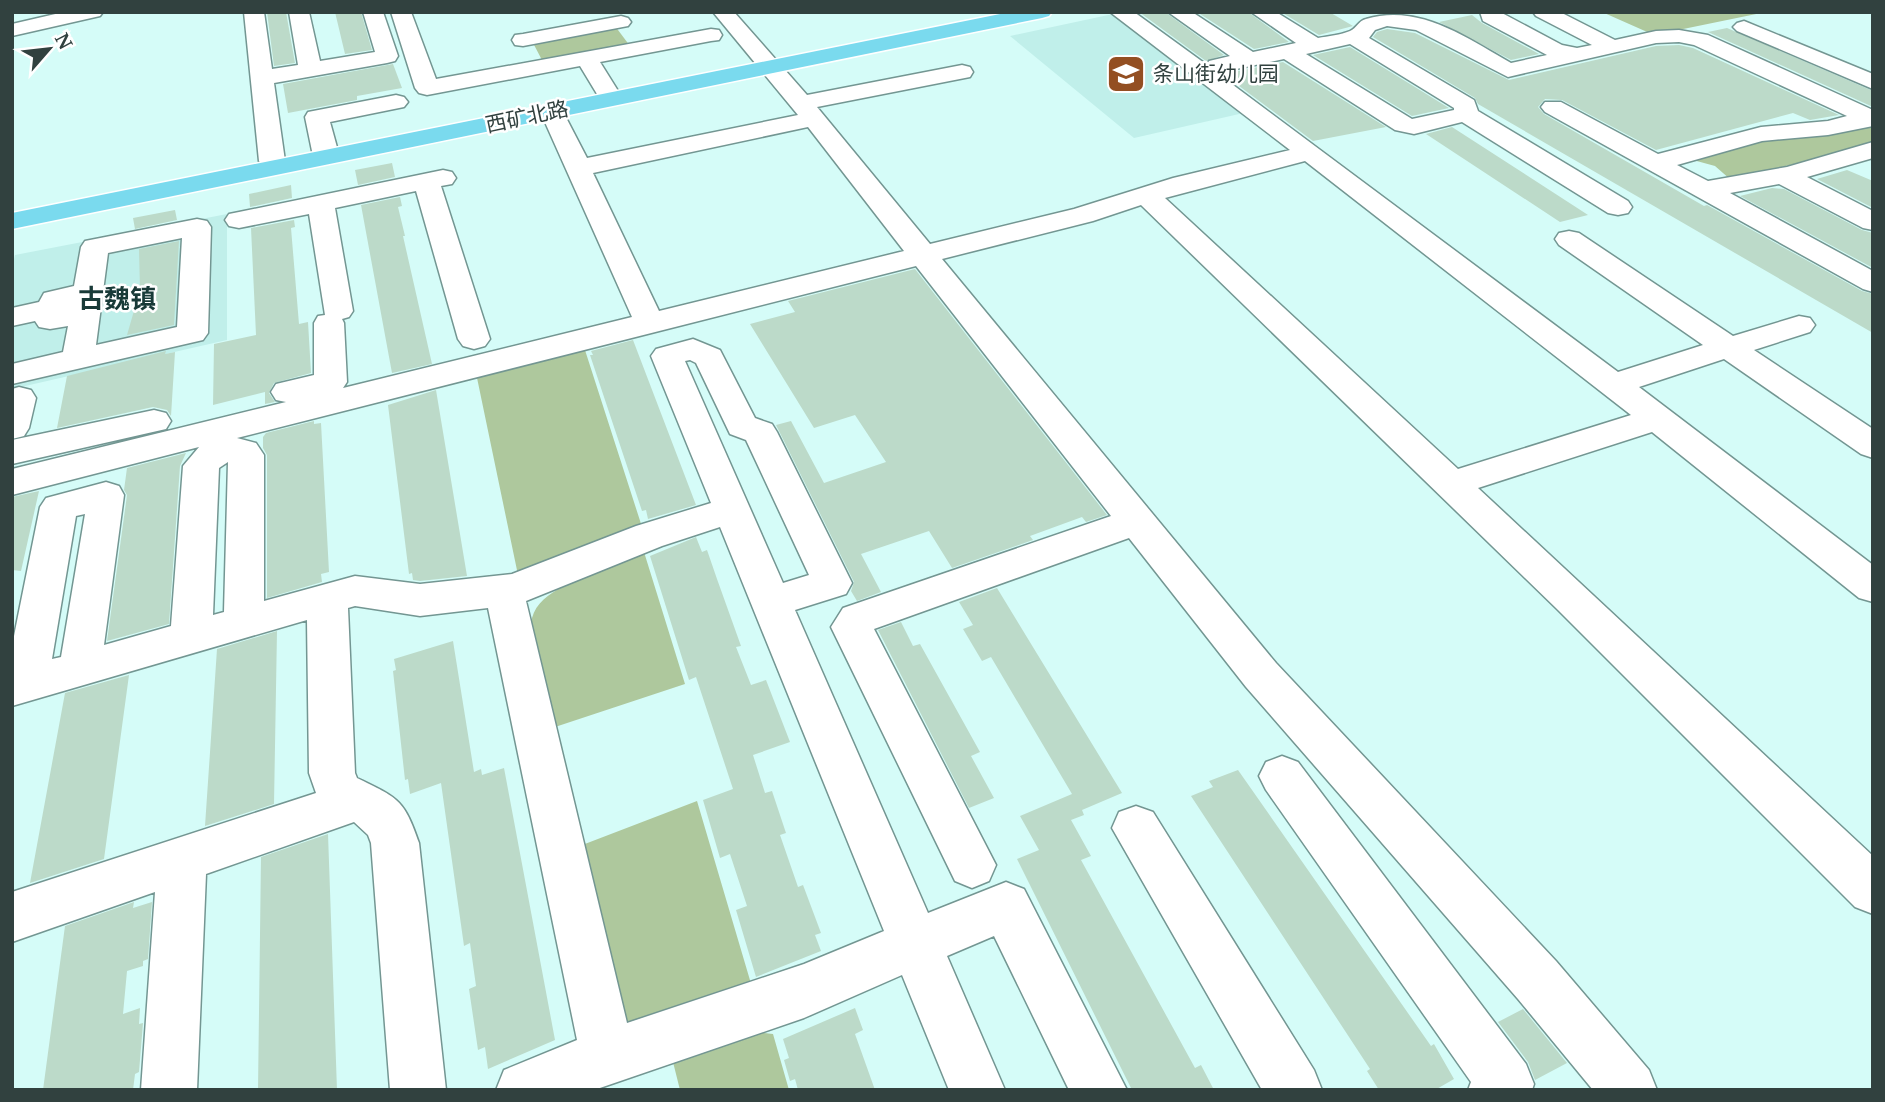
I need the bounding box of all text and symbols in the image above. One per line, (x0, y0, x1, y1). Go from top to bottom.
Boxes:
north arrow (14, 14, 84, 84)
text: N (49, 28, 79, 54)
school or university icon: 条山街幼儿园 (1105, 53, 1147, 95)
place label: 条山街幼儿园 (1153, 59, 1279, 87)
street label: 西矿北路 (483, 94, 571, 138)
district label: 古魏镇 (78, 280, 156, 316)

